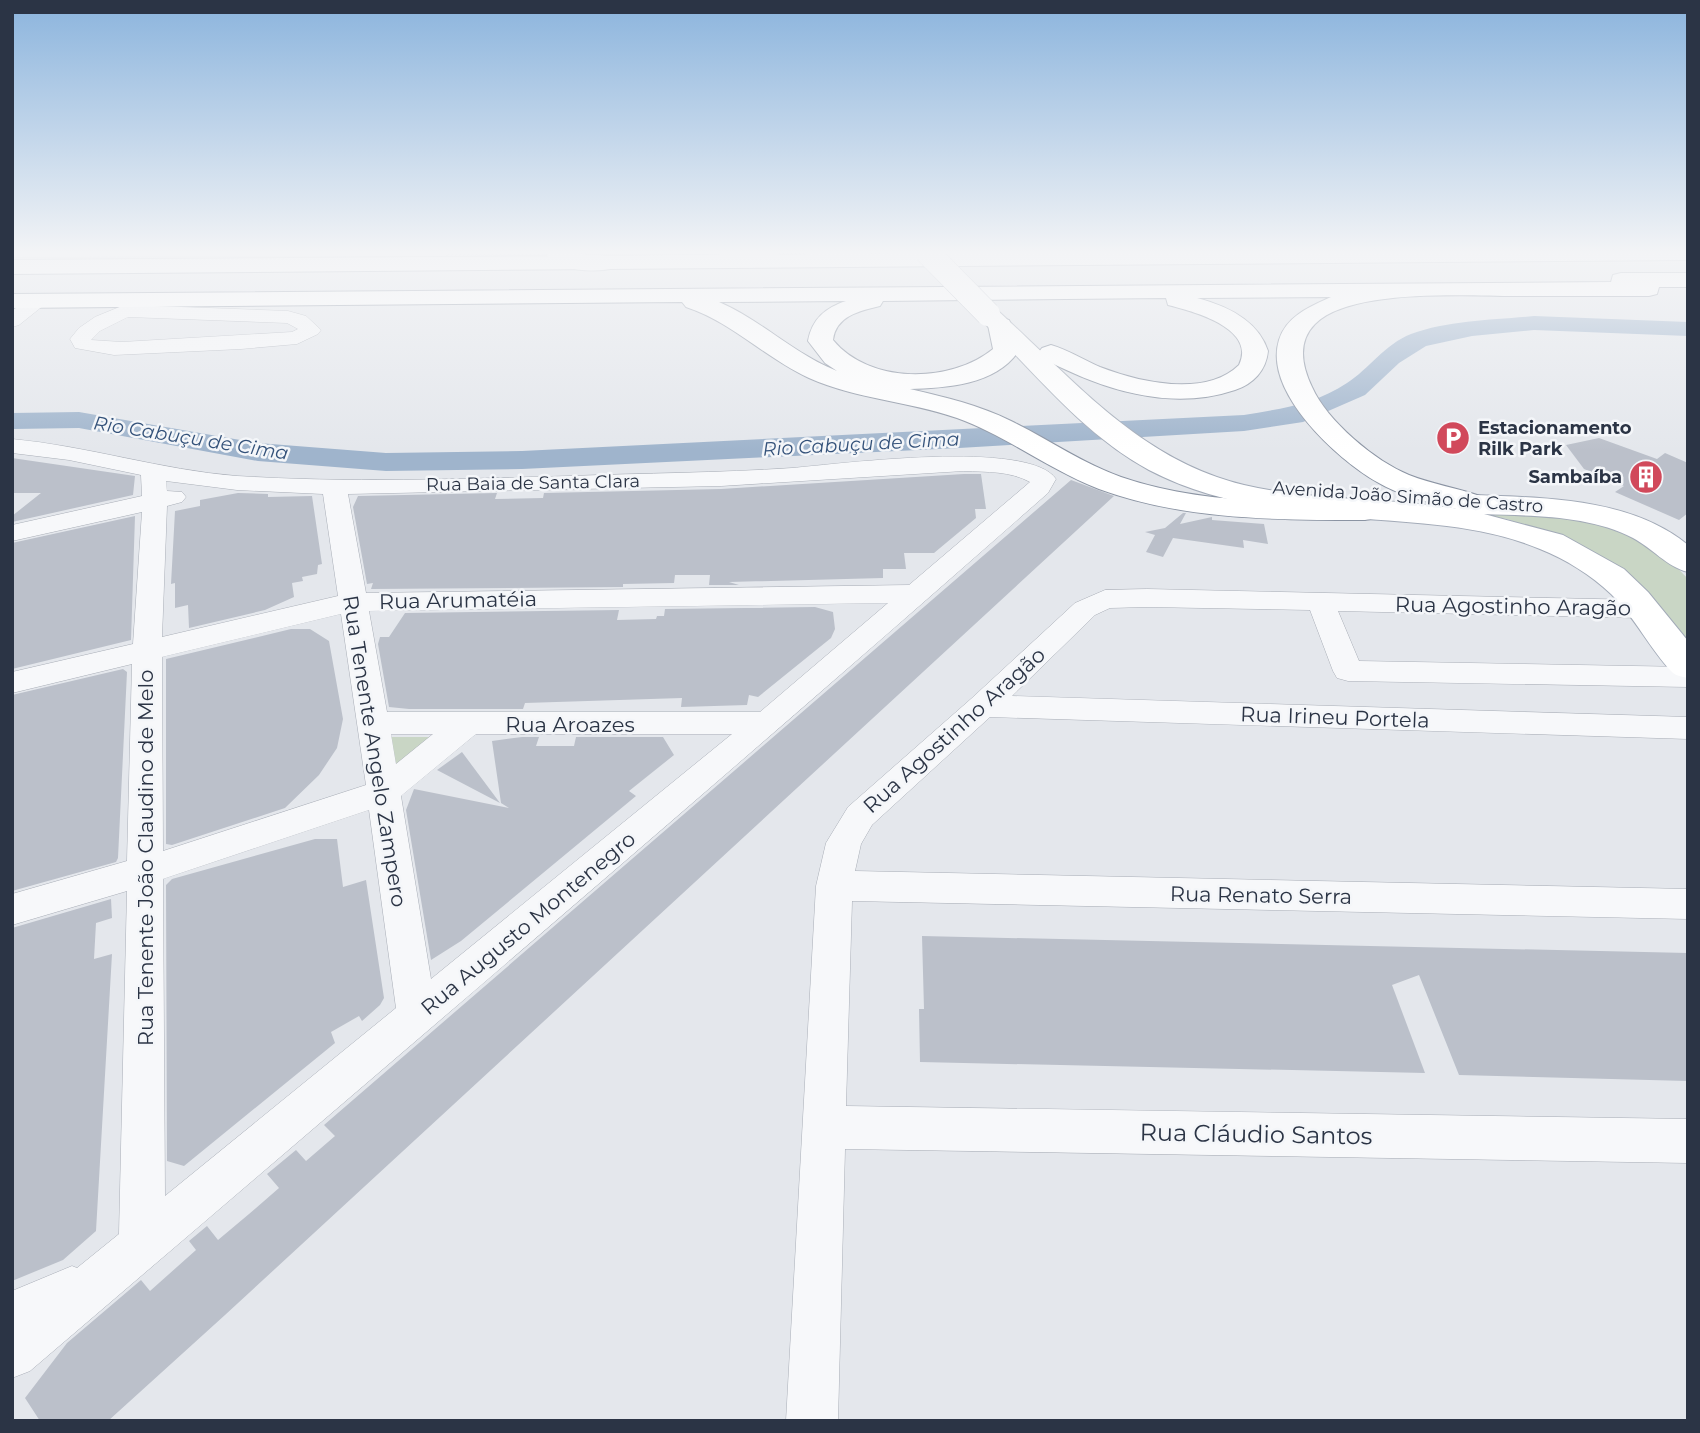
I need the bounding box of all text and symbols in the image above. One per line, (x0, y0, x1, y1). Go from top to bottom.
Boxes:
water label: Rio Cabuçu de Cima (92, 411, 290, 465)
place label: Estacionamento Rilk Park (1478, 417, 1632, 460)
parking icon: Estacionamento Rilk Park (1434, 419, 1472, 457)
water label: Rio Cabuçu de Cima (762, 427, 960, 461)
building icon: Sambaíba (1627, 458, 1665, 496)
place label: Sambaíba (1528, 466, 1622, 488)
street label: Rua Baia de Santa Clara (426, 470, 640, 496)
street label: Avenida João Simão de Castro (1272, 477, 1544, 517)
street label: Rua Arumatéia (379, 586, 537, 614)
street label: Rua Agostinho Aragão (1395, 591, 1631, 621)
street label: Rua Tenente Angelo Zampero (338, 593, 412, 909)
street label: Rua Agostinho Aragão (858, 642, 1050, 818)
street label: Rua Tenente João Claudino de Melo (133, 670, 158, 1046)
street label: Rua Irineu Portela (1240, 701, 1430, 733)
street label: Rua Aroazes (505, 712, 635, 737)
street label: Rua Augusto Montenegro (416, 826, 640, 1020)
street label: Rua Renato Serra (1170, 881, 1352, 909)
street label: Rua Cláudio Santos (1139, 1117, 1373, 1151)

